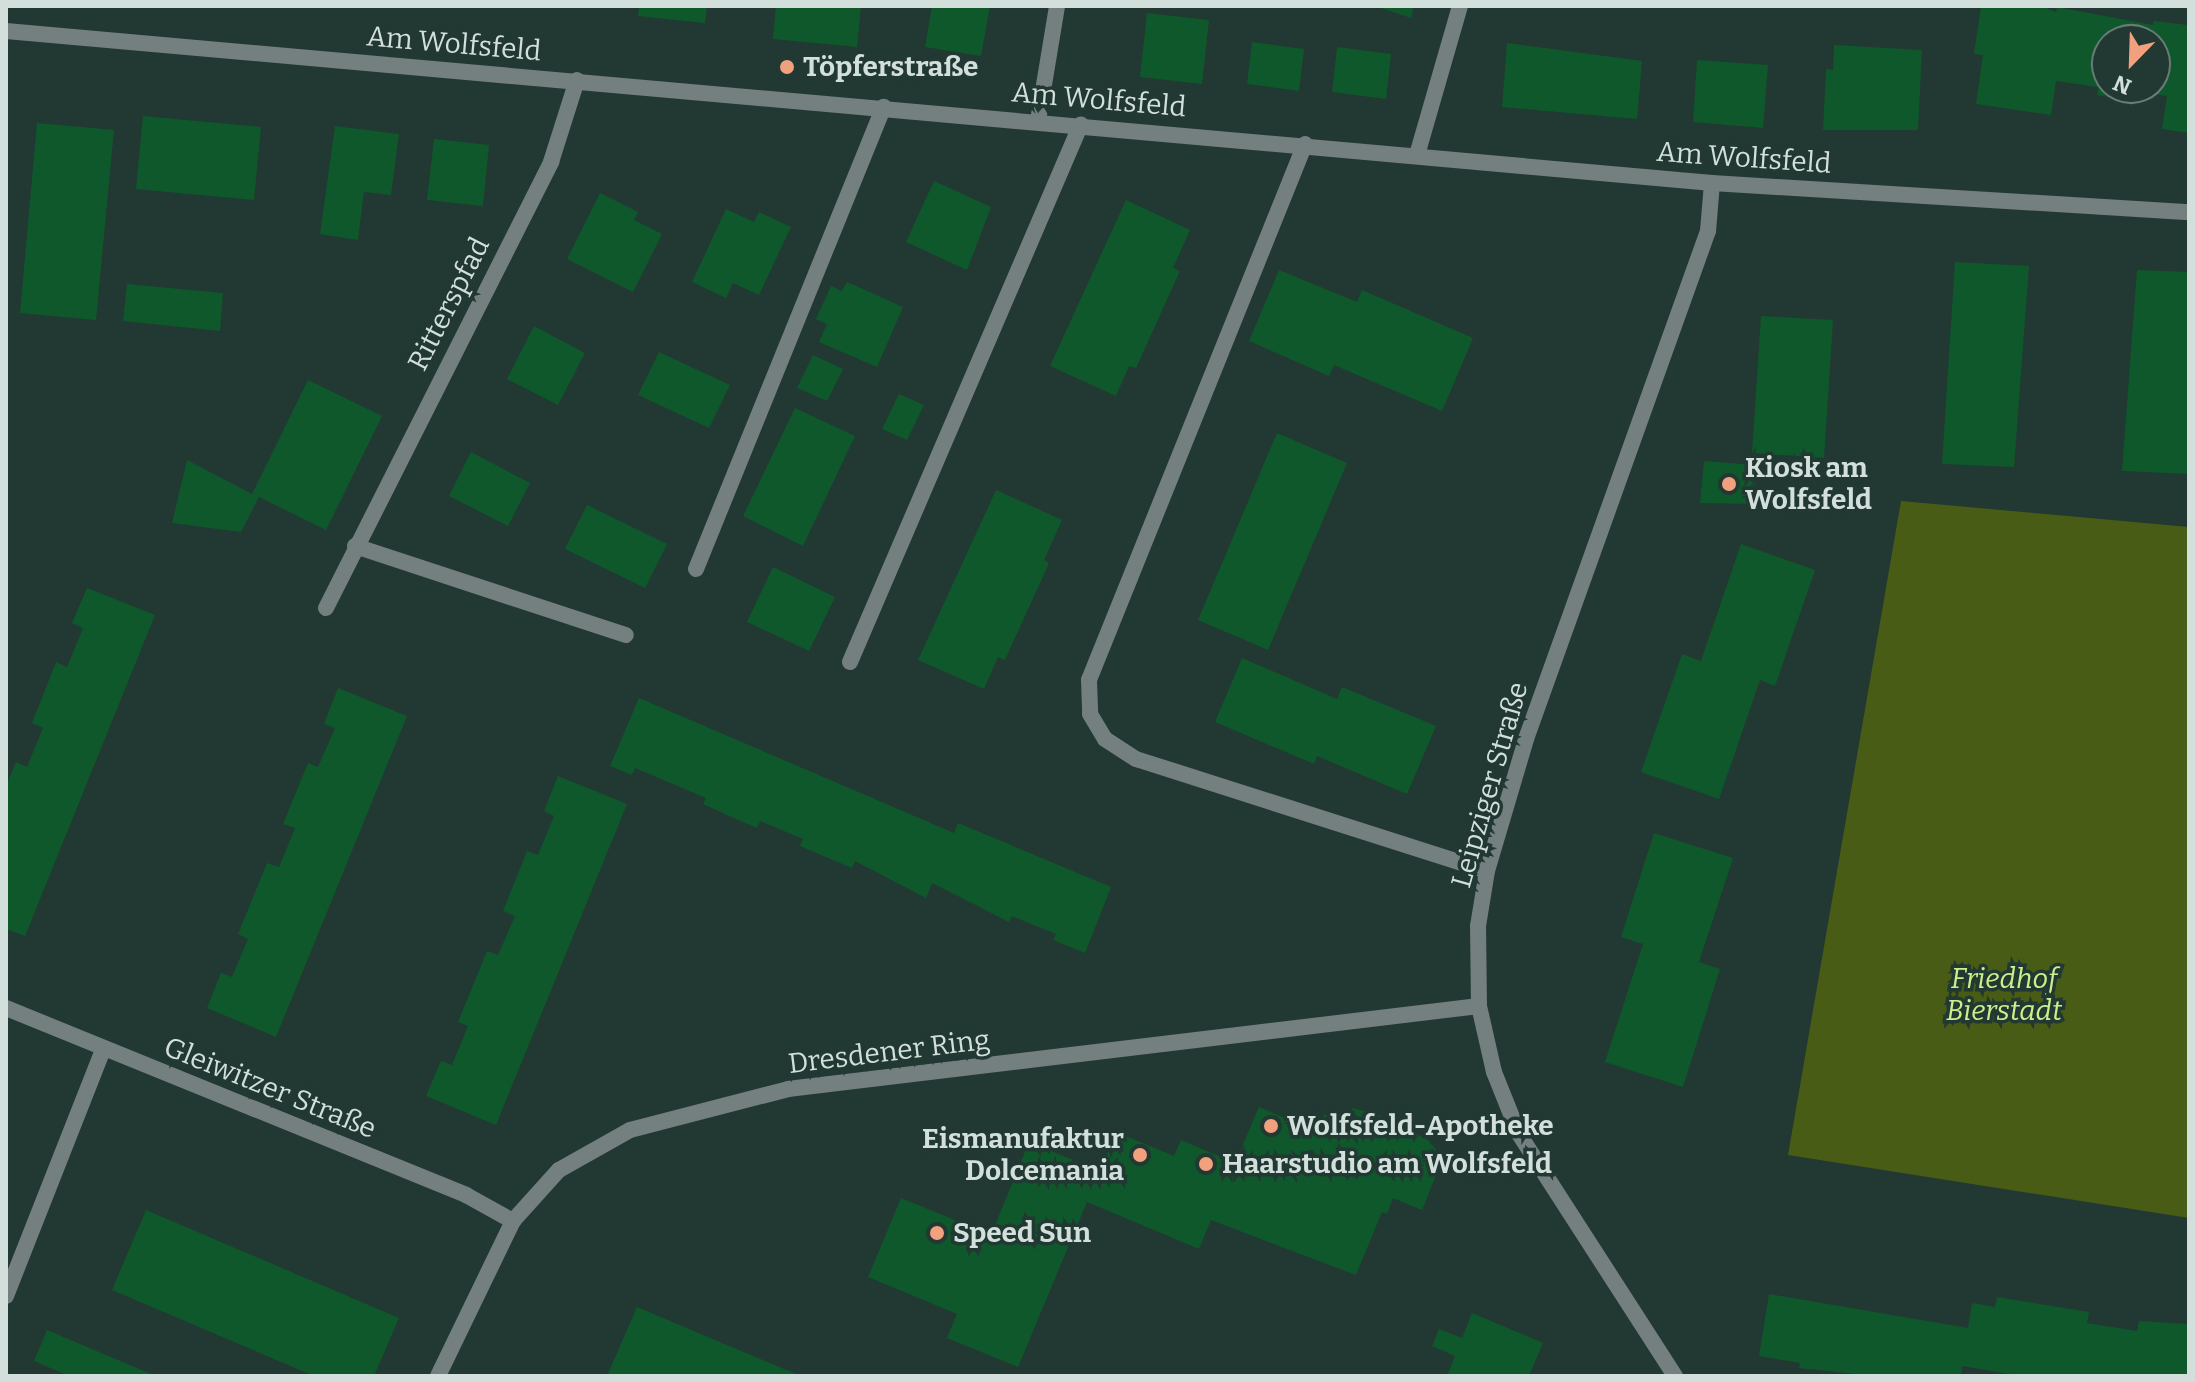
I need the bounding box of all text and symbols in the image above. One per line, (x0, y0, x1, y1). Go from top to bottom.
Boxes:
street label: Am Wolfsfeld (365, 20, 543, 68)
north arrow (2091, 24, 2171, 104)
place label: Töpferstraße (803, 50, 978, 84)
marker: Töpferstraße (778, 58, 796, 76)
text: N (2109, 69, 2135, 100)
street label: Am Wolfsfeld (1010, 76, 1188, 124)
street label: Am Wolfsfeld (1656, 135, 1832, 181)
street label: Ritterspfad (401, 232, 497, 376)
place label: Kiosk am Wolfsfeld (1745, 451, 1872, 517)
marker: Kiosk am Wolfsfeld (1720, 475, 1738, 493)
street label: Leipziger Straße (1445, 678, 1535, 892)
park label: Friedhof Bierstadt (1946, 962, 2062, 1028)
street label: Dresdener Ring (786, 1023, 992, 1081)
street label: Gleiwitzer Straße (159, 1030, 381, 1146)
place label: Wolfsfeld-Apotheke (1287, 1109, 1554, 1143)
marker: Wolfsfeld-Apotheke (1262, 1117, 1280, 1135)
place label: Eismanufaktur Dolcemania (922, 1122, 1124, 1188)
marker: Eismanufaktur Dolcemania (1131, 1146, 1149, 1164)
place label: Haarstudio am Wolfsfeld (1222, 1147, 1552, 1181)
marker: Haarstudio am Wolfsfeld (1197, 1155, 1215, 1173)
place label: Speed Sun (953, 1216, 1091, 1250)
marker: Speed Sun (928, 1224, 946, 1242)

